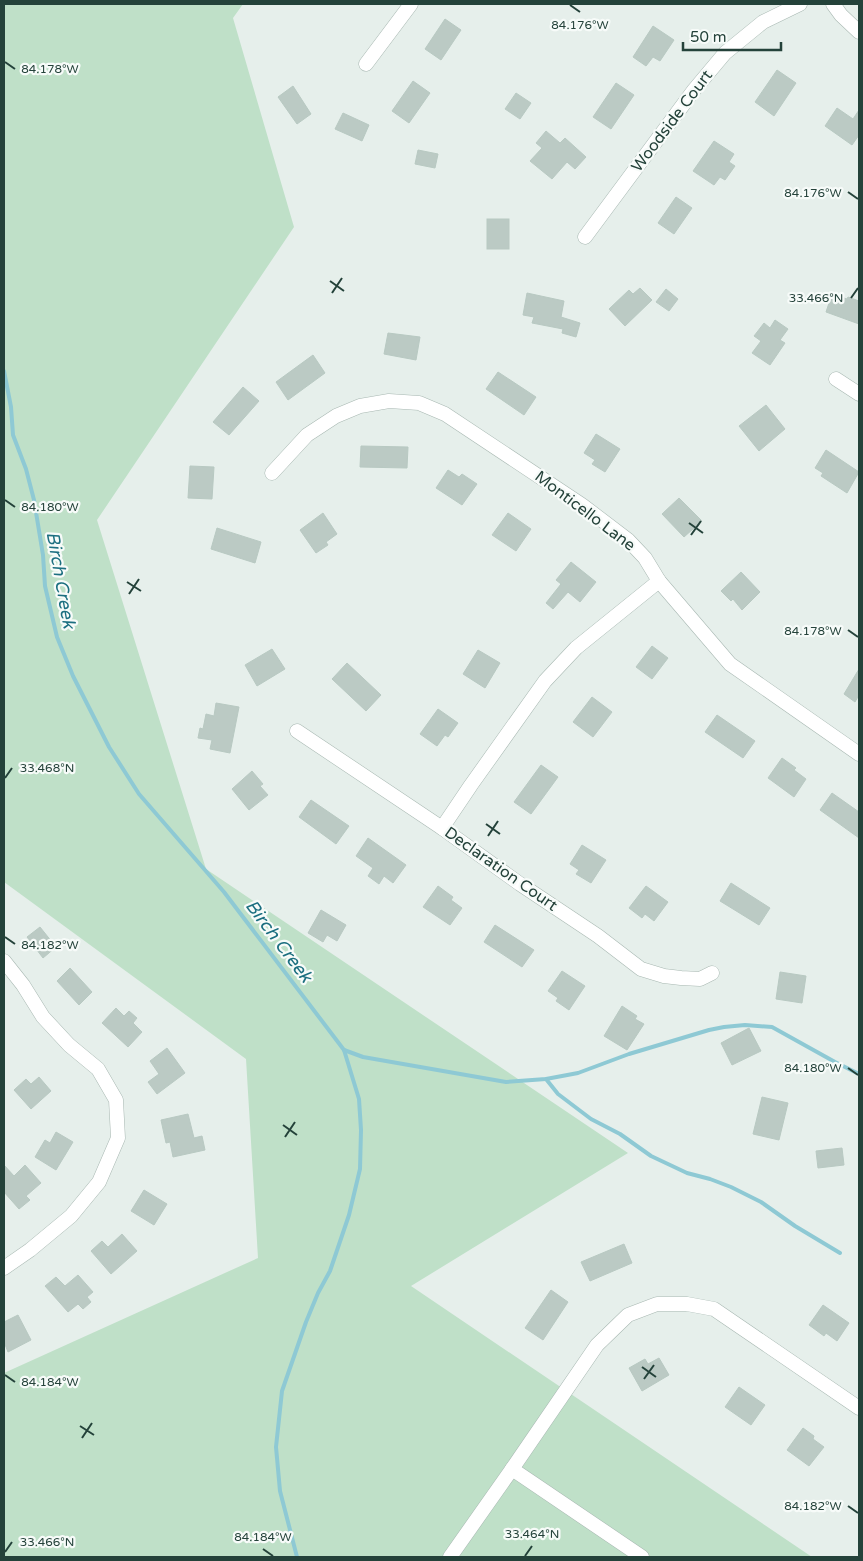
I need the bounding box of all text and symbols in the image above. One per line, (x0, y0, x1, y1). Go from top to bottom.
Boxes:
text: 84.176°W (551, 18, 609, 32)
scale bar (683, 20, 780, 52)
text: 50 m (690, 28, 727, 46)
text: 84.178°W (21, 62, 79, 76)
street label: Woodside Court (627, 66, 717, 176)
text: 84.176°W (784, 186, 842, 200)
text: 33.466°N (789, 291, 843, 305)
street label: Monticello Lane (531, 467, 639, 555)
text: 84.180°W (21, 500, 79, 514)
water label: Birch Creek (42, 530, 81, 631)
text: 84.178°W (784, 624, 842, 638)
text: 33.468°N (20, 761, 74, 775)
street label: Declaration Court (441, 823, 561, 915)
water label: Birch Creek (241, 895, 318, 988)
text: 84.182°W (21, 938, 79, 952)
text: 84.180°W (784, 1061, 842, 1075)
text: 84.184°W (21, 1375, 79, 1389)
text: 84.182°W (784, 1499, 842, 1513)
text: 33.464°N (505, 1527, 559, 1541)
text: 84.184°W (234, 1530, 292, 1544)
text: 33.466°N (20, 1535, 74, 1549)

